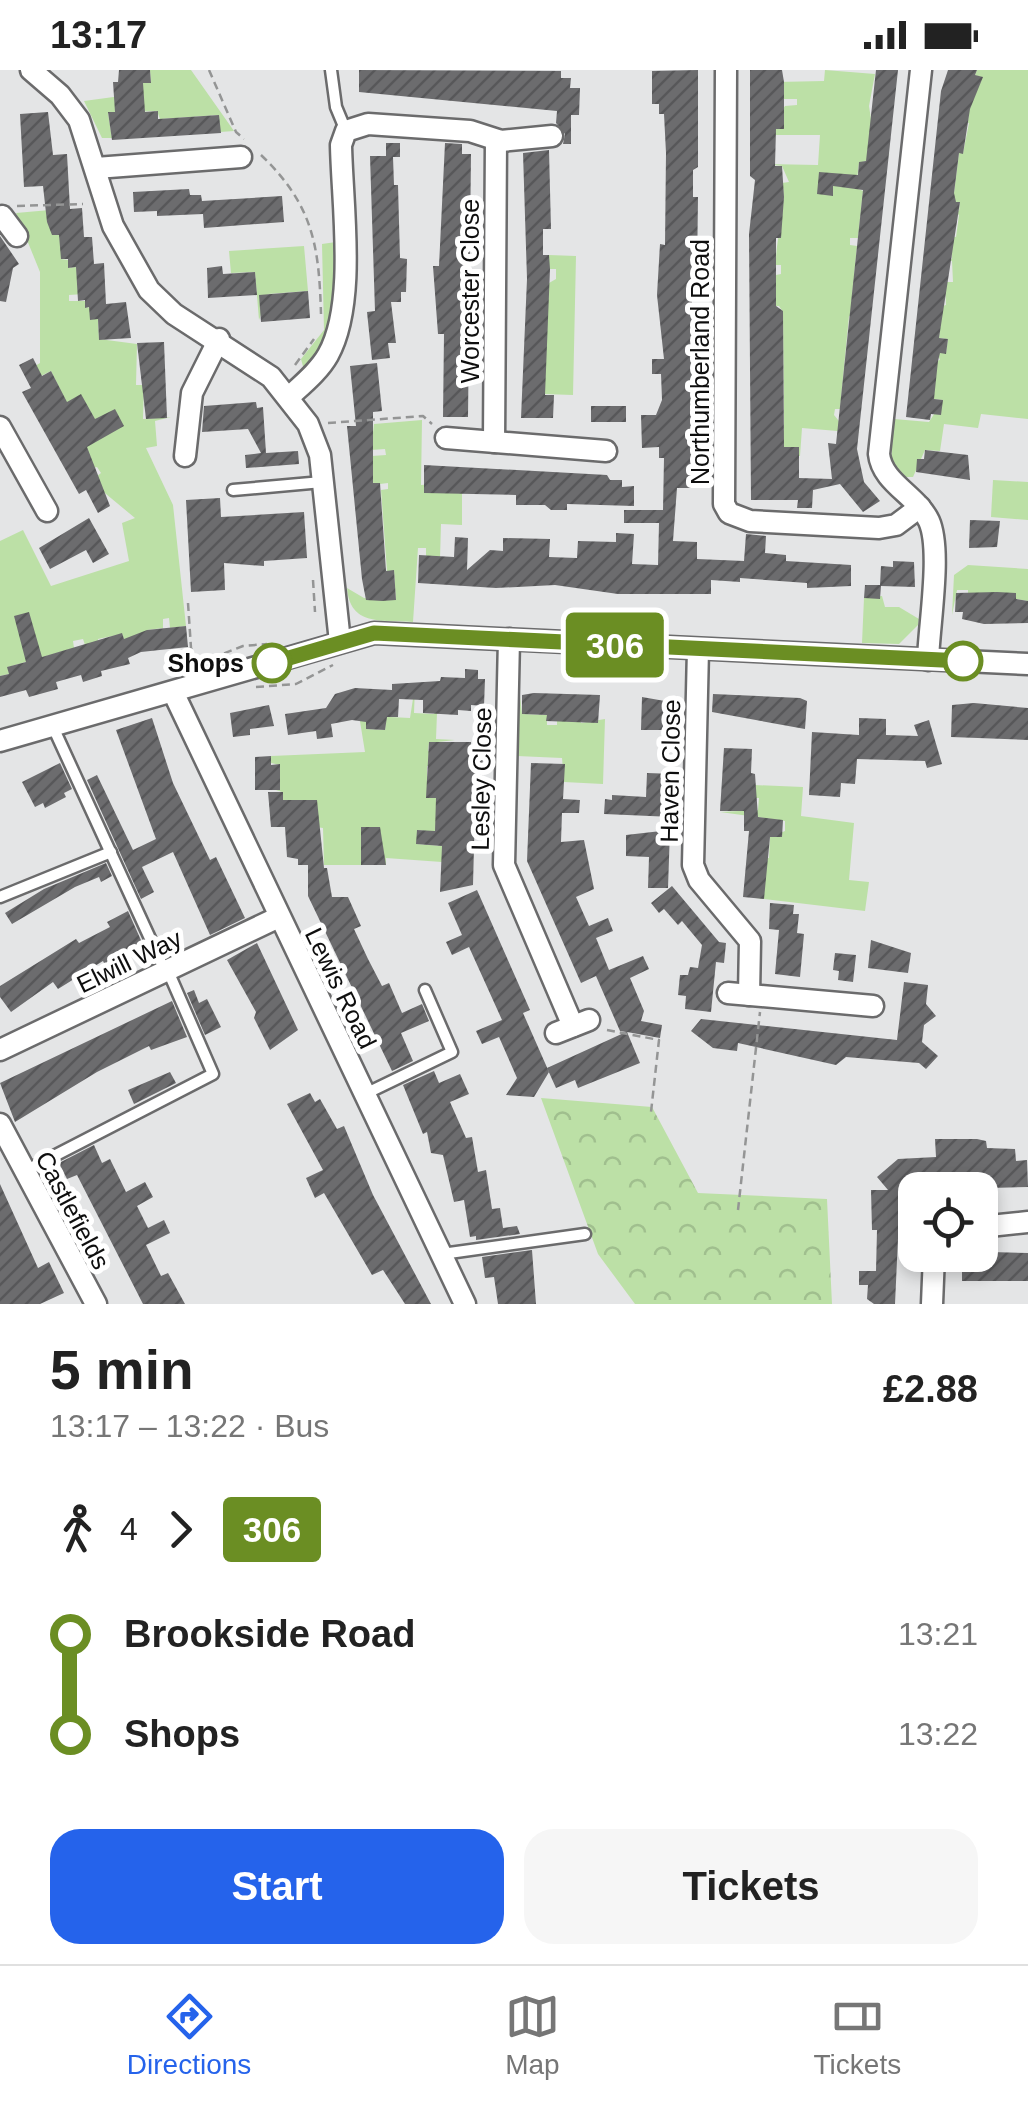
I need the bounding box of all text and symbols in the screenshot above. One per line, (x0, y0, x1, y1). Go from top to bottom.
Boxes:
text: 13:17 (50, 14, 147, 56)
street label: Worcester Close (456, 199, 484, 383)
street label: Northumberland Road (686, 239, 714, 485)
line badge: 306 (558, 612, 672, 678)
text: 306 (586, 626, 644, 665)
unlabelled marker (944, 642, 982, 680)
marker: Shops (253, 644, 291, 682)
place label: Shops (168, 649, 244, 677)
street label: Haven Close (655, 699, 685, 843)
street label: Lesley Close (466, 707, 496, 851)
street label: Elwill Way (72, 923, 186, 998)
street label: Lewis Road (300, 923, 382, 1053)
street label: Castlefields (30, 1146, 116, 1274)
map controls (898, 1172, 998, 1272)
button: locate (898, 1172, 998, 1272)
text: 5 min (50, 1339, 194, 1401)
text: £2.88 (883, 1368, 978, 1410)
text: 13:17 – 13:22 · Bus (50, 1408, 329, 1444)
icon: walk (50, 1502, 105, 1557)
icon: forward (153, 1502, 208, 1557)
text: 306 (243, 1510, 301, 1549)
text: 4 (120, 1511, 138, 1547)
text: Brookside Road (124, 1613, 415, 1655)
text: 13:21 (898, 1616, 978, 1652)
text: Shops (124, 1713, 240, 1755)
text: 13:22 (898, 1716, 978, 1752)
button: Start (50, 1829, 504, 1944)
button: Tickets (524, 1829, 978, 1944)
tab: Directions (127, 1989, 251, 2081)
tab: Map (505, 1989, 560, 2081)
tab: Tickets (814, 1989, 901, 2081)

